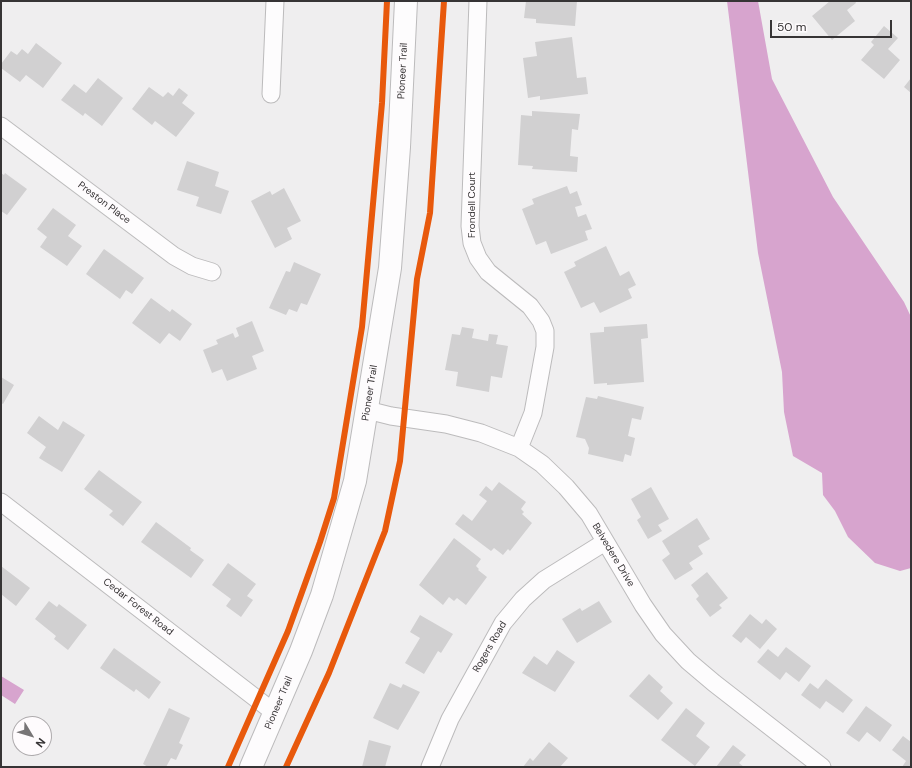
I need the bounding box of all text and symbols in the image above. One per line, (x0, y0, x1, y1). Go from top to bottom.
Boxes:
scale bar (772, 12, 894, 38)
text: 50 m (777, 19, 806, 35)
street label: Pioneer Trail (396, 43, 410, 99)
street label: Frondell Court (466, 172, 478, 238)
street label: Preston Place (75, 179, 133, 227)
street label: Pioneer Trail (360, 364, 380, 422)
street label: Belvedere Drive (589, 521, 637, 589)
street label: Cedar Forest Road (100, 576, 176, 638)
street label: Rogers Road (471, 619, 509, 675)
street label: Pioneer Trail (262, 675, 296, 731)
north arrow (12, 716, 52, 756)
text: N (33, 735, 49, 750)

